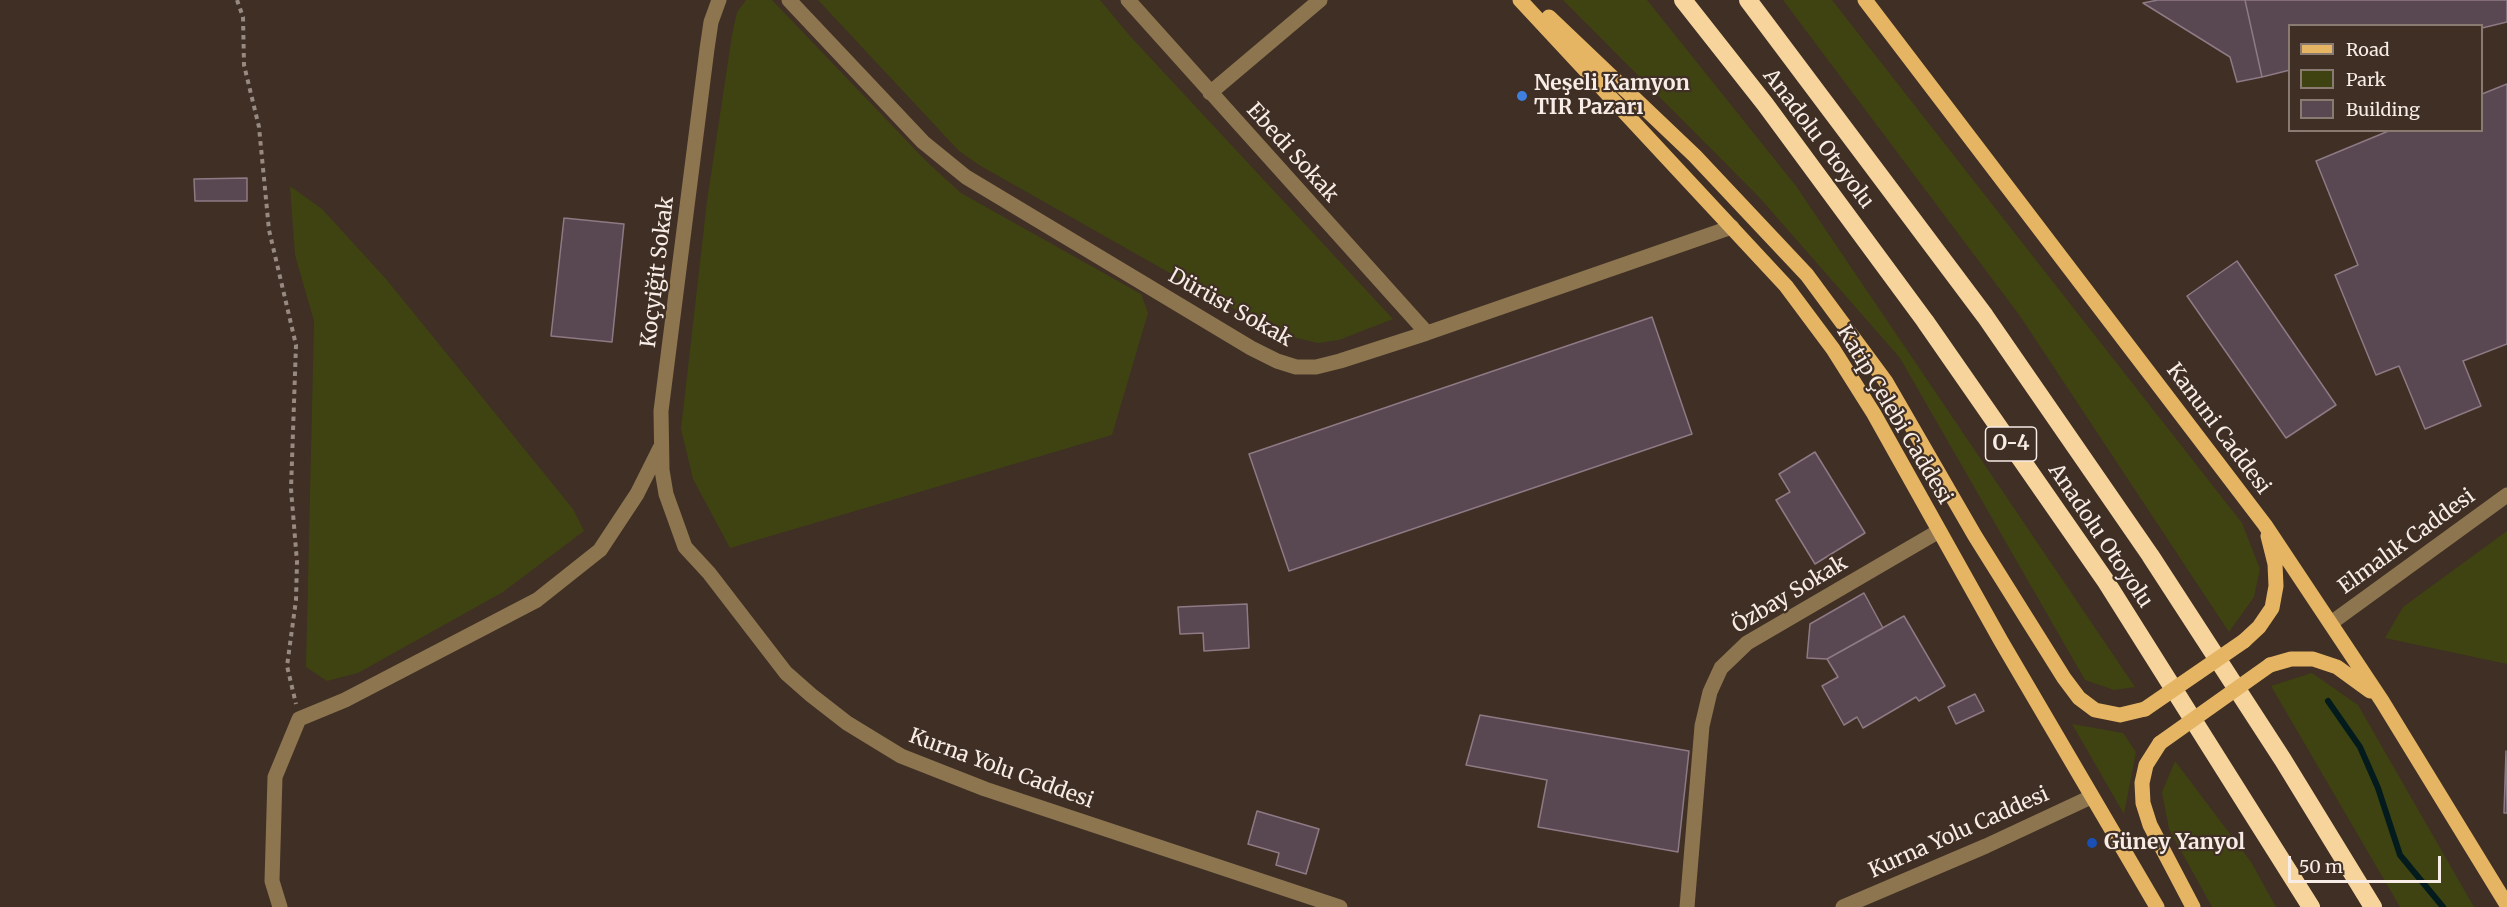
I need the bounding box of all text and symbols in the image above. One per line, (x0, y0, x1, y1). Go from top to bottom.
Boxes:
legend (2288, 24, 2483, 132)
text: Road (2346, 38, 2390, 61)
street label: Anadolu Otoyolu (1757, 64, 1879, 214)
text: Park (2346, 68, 2386, 91)
place label: Neşeli Kamyon TIR Pazarı (1534, 71, 1690, 121)
marker: Neşeli Kamyon TIR Pazarı (1515, 89, 1529, 103)
street label: Ebedi Sokak (1241, 98, 1343, 208)
text: Building (2346, 98, 2420, 121)
street label: Koçyiğit Sokak (636, 195, 680, 349)
street label: Dürüst Sokak (1164, 264, 1296, 352)
street label: Katip Çelebi Caddesi (1831, 321, 1957, 509)
street label: Kanuni Caddesi (2161, 359, 2275, 499)
road number: O-4 (1986, 427, 2036, 461)
street label: Anadolu Otoyolu (2042, 459, 2158, 613)
street label: Elmalık Caddesi (2334, 484, 2480, 600)
street label: Özbay Sokak (1728, 551, 1852, 639)
street label: Kurna Yolu Caddesi (905, 724, 1097, 814)
street label: Kurna Yolu Caddesi (1865, 782, 2053, 884)
place label: Güney Yanyol (2104, 830, 2245, 856)
marker: Güney Yanyol (2085, 836, 2099, 850)
scale bar (2291, 844, 2444, 882)
text: 50 m (2299, 855, 2343, 878)

